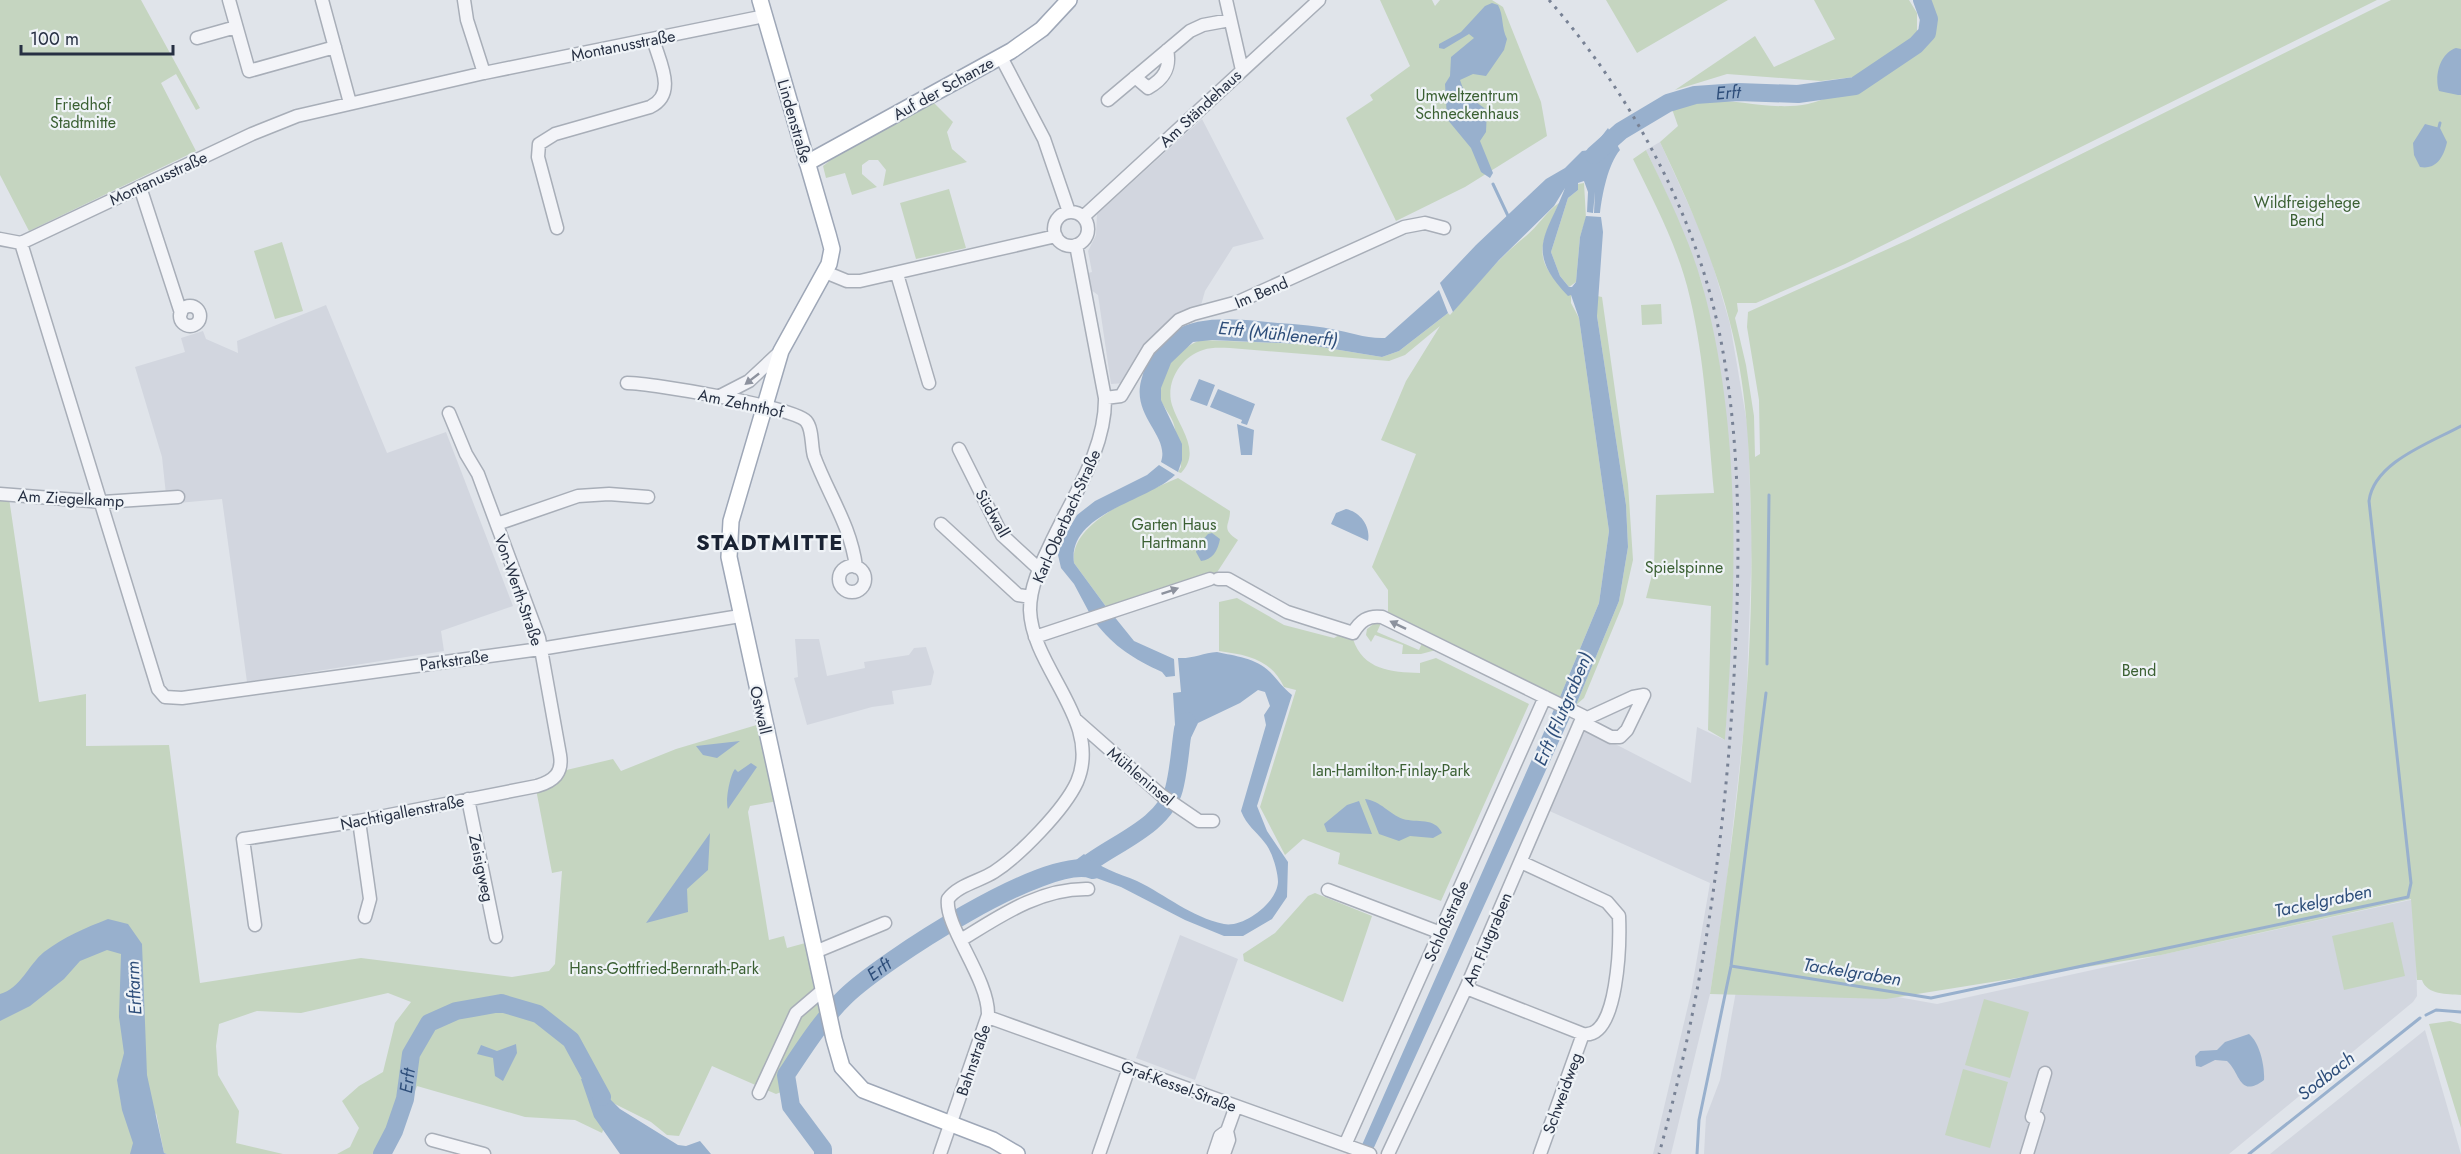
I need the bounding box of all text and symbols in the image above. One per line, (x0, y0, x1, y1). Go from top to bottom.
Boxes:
scale bar (21, 18, 172, 56)
street label: Montanusstraße (569, 24, 677, 67)
text: 100 m (30, 26, 79, 52)
street label: Auf der Schanze (889, 51, 998, 126)
street label: Am Ständehaus (1154, 64, 1247, 153)
street label: Lindenstraße (772, 76, 817, 166)
water label: Erft (1715, 79, 1743, 107)
park label: Umweltzentrum Schneckenhaus (1415, 84, 1519, 125)
park label: Friedhof Stadtmitte (50, 93, 116, 134)
street label: Montanusstraße (105, 146, 211, 211)
park label: Wildfreigehege Bend (2254, 191, 2360, 232)
street label: Im Bend (1231, 271, 1291, 314)
water label: Erft (Mühlenerft) (1217, 315, 1339, 353)
one-way arrow (744, 372, 760, 385)
street label: Am Zehnthof (696, 383, 786, 424)
street label: Karl-Oberbach-Straße (1027, 446, 1106, 587)
street label: Am Ziegelkamp (17, 484, 125, 513)
street label: Südwall (970, 485, 1016, 542)
park label: Garten Haus Hartmann (1132, 513, 1216, 554)
district label: STADTMITTE (696, 526, 844, 558)
street label: Von-Werth-Straße (489, 531, 548, 649)
park label: Spielspinne (1645, 556, 1723, 579)
one-way arrow (1161, 585, 1179, 595)
one-way arrow (1390, 621, 1407, 630)
street label: Parkstraße (418, 644, 490, 677)
water label: Erft (Flutgraben) (1527, 648, 1599, 770)
park label: Bend (2122, 659, 2156, 682)
street label: Ostwall (744, 684, 777, 737)
street label: Mühleninsel (1102, 742, 1179, 811)
park label: Ian-Hamilton-Finlay-Park (1312, 759, 1471, 782)
street label: Nachtigallenstraße (338, 789, 466, 836)
street label: Zeisigweg (463, 832, 500, 904)
street label: Schloßstraße (1418, 877, 1475, 966)
water label: Tackelgraben (2272, 878, 2374, 924)
street label: Am Flutgraben (1457, 889, 1518, 990)
water label: Erft (861, 951, 898, 987)
water label: Tackelgraben (1801, 951, 1903, 993)
park label: Hans-Gottfried-Bernrath-Park (569, 957, 760, 980)
water label: Erftarm (120, 960, 148, 1016)
street label: Bahnstraße (951, 1021, 996, 1099)
water label: Sodbach (2292, 1045, 2360, 1107)
street label: Schweidweg (1537, 1049, 1588, 1137)
street label: Graf-Kessel-Straße (1118, 1055, 1240, 1118)
water label: Erft (393, 1065, 422, 1095)

